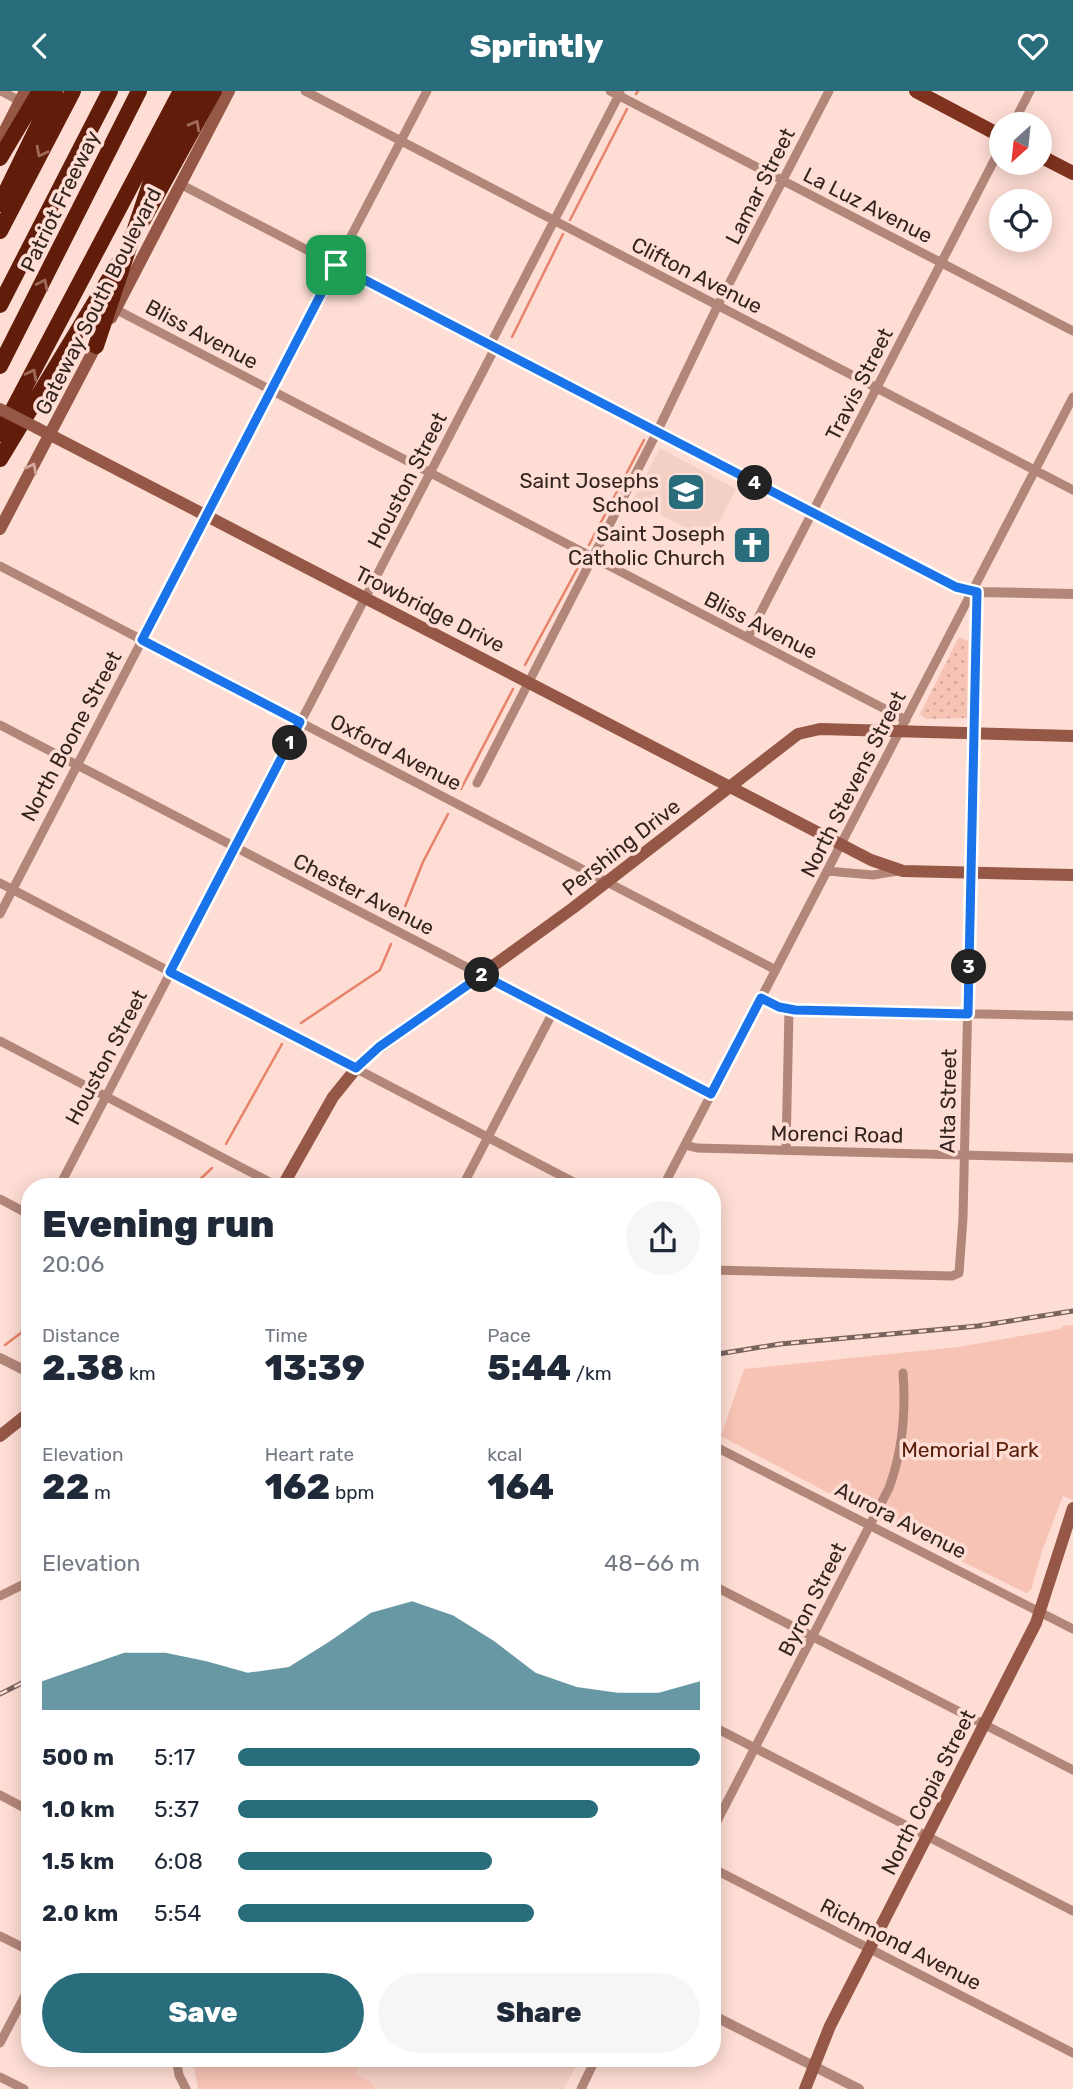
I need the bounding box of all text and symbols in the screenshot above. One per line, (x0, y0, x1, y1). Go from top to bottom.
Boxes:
icon: back (21, 27, 59, 65)
text: Sprintly (469, 27, 604, 65)
icon: heart (1014, 27, 1052, 65)
north arrow (989, 112, 1052, 175)
map controls (989, 112, 1052, 252)
one-way arrow (187, 120, 200, 133)
street label: Lamar Street (720, 124, 800, 248)
street label: Patriot Freeway (15, 126, 105, 276)
one-way arrow (36, 144, 50, 157)
street label: La Luz Avenue (799, 162, 937, 248)
street label: Gateway South Boulevard (30, 183, 166, 419)
button: locate (989, 189, 1052, 252)
street label: Clifton Avenue (627, 231, 767, 319)
pin (306, 235, 366, 295)
icon: arrive (317, 246, 355, 284)
one-way arrow (35, 279, 49, 291)
street label: Bliss Avenue (141, 294, 263, 374)
street label: Travis Street (820, 324, 898, 444)
one-way arrow (24, 369, 37, 381)
street label: Houston Street (362, 408, 452, 552)
one-way arrow (24, 463, 37, 476)
pin: 4 (738, 465, 772, 501)
place label: Saint Josephs School (519, 468, 659, 517)
school or university icon: Saint Josephs School (665, 471, 707, 513)
text: 4 (748, 471, 761, 494)
place label: Saint Joseph Catholic Church (568, 521, 725, 570)
church icon: Saint Joseph Catholic Church (731, 524, 773, 566)
street label: Trowbridge Drive (351, 560, 509, 658)
street label: Bliss Avenue (700, 586, 822, 664)
street label: North Boone Street (16, 647, 126, 825)
street label: North Stevens Street (795, 687, 911, 881)
street label: Oxford Avenue (326, 708, 466, 796)
pin: 1 (272, 725, 308, 761)
text: 1 (285, 731, 294, 754)
street label: Pershing Drive (557, 793, 685, 901)
street label: Chester Avenue (289, 848, 439, 940)
pin: 3 (951, 949, 986, 985)
text: 3 (962, 955, 975, 978)
pin: 2 (464, 957, 500, 993)
text: 2 (475, 963, 488, 986)
street label: Houston Street (60, 985, 152, 1129)
street label: Alta Street (935, 1048, 961, 1154)
street label: Morenci Road (771, 1120, 903, 1148)
text: Evening run (42, 1201, 275, 1247)
button: share (626, 1201, 700, 1275)
text: 20:06 (42, 1250, 104, 1278)
text: Distance (42, 1324, 120, 1347)
text: Time (265, 1324, 308, 1347)
text: Pace (487, 1324, 531, 1347)
text: 2.38 (42, 1347, 124, 1389)
text: 13:39 (265, 1347, 365, 1389)
text: 5:44 (487, 1347, 571, 1389)
text: km (124, 1362, 156, 1385)
text: /km (571, 1362, 612, 1385)
park label: Memorial Park (901, 1437, 1039, 1462)
text: Elevation (42, 1443, 123, 1466)
text: Heart rate (265, 1443, 354, 1466)
text: kcal (487, 1443, 522, 1466)
text: 22 (42, 1466, 89, 1508)
text: 162 (265, 1466, 330, 1508)
text: 164 (487, 1466, 554, 1508)
street label: Aurora Avenue (831, 1476, 971, 1564)
text: m (89, 1481, 111, 1504)
text: bpm (330, 1481, 374, 1504)
street label: Byron Street (773, 1538, 851, 1660)
text: Elevation (42, 1549, 141, 1577)
text: 48–66 m (604, 1549, 700, 1577)
street label: North Copia Street (876, 1705, 980, 1879)
text: 500 m (42, 1743, 114, 1771)
text: 5:17 (154, 1743, 195, 1771)
text: 1.0 km (42, 1795, 115, 1823)
text: 5:37 (154, 1795, 199, 1823)
text: 1.5 km (42, 1847, 114, 1875)
text: 6:08 (154, 1847, 203, 1875)
street label: Richmond Avenue (816, 1893, 986, 1995)
text: 2.0 km (42, 1899, 118, 1927)
text: 5:54 (154, 1899, 202, 1927)
button: Save (42, 1973, 364, 2053)
button: Share (378, 1973, 700, 2053)

